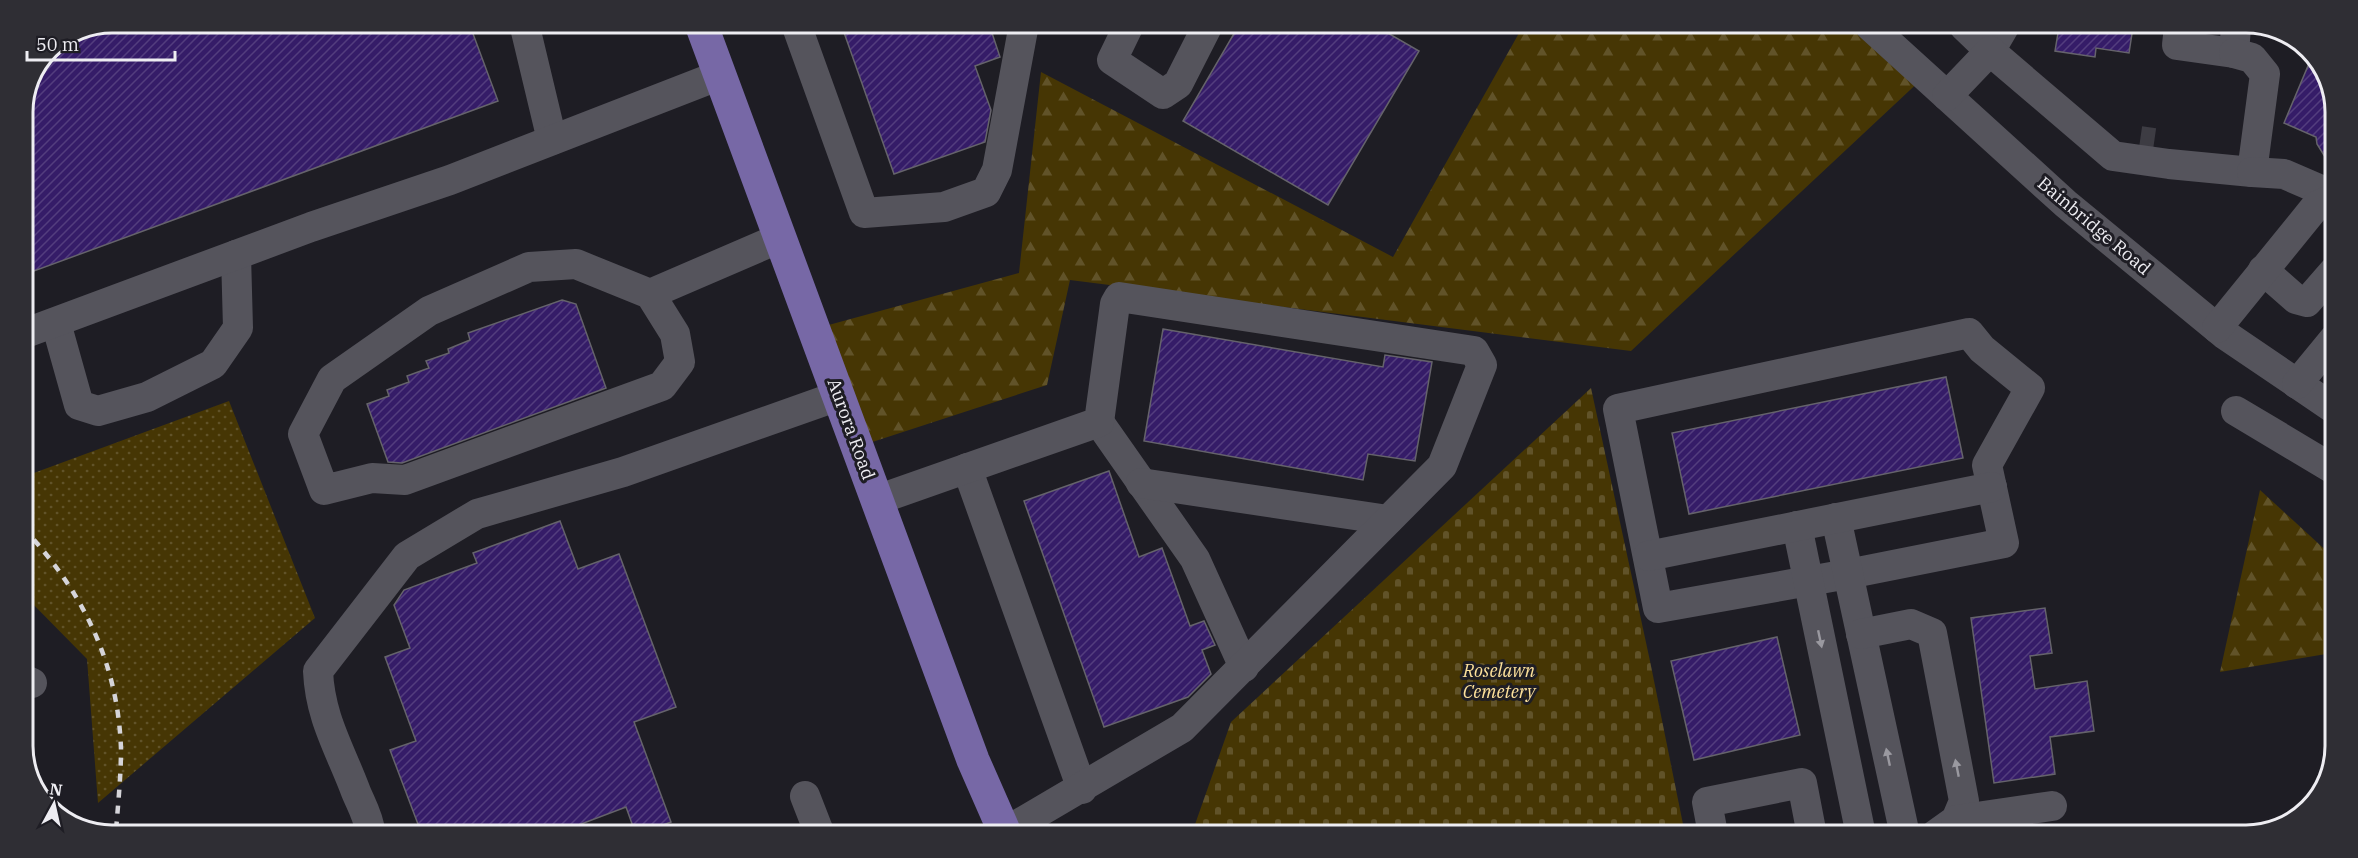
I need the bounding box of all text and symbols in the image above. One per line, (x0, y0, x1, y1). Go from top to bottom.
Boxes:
scale bar (27, 24, 176, 62)
text: 50 m (36, 33, 79, 56)
street label: Bainbridge Road (2033, 172, 2156, 280)
street label: Aurora Road (823, 375, 880, 483)
one-way arrow (1815, 630, 1825, 648)
park label: Roselawn Cemetery (1462, 659, 1537, 703)
one-way arrow (1882, 748, 1892, 766)
one-way arrow (1953, 759, 1962, 778)
north arrow (24, 774, 84, 834)
text: N (48, 778, 64, 800)

